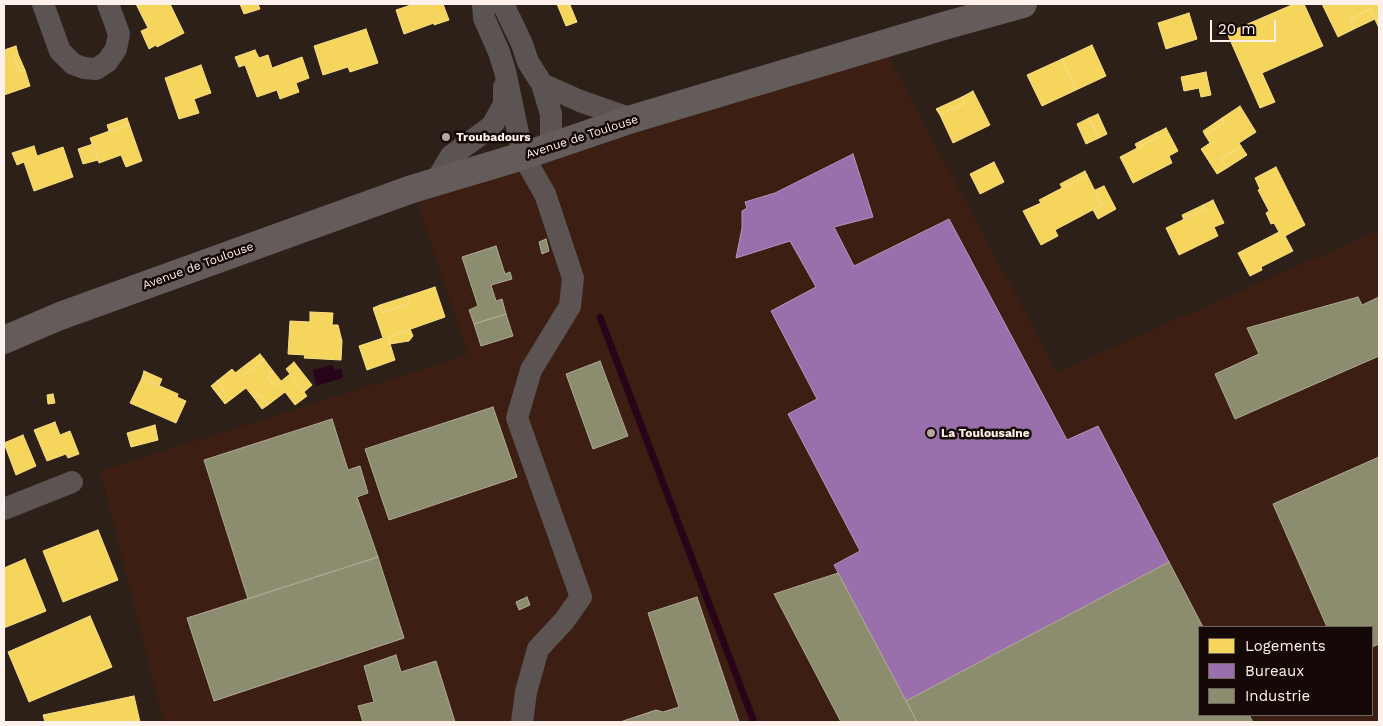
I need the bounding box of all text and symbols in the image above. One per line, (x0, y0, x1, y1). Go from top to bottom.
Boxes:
scale bar (1213, 10, 1279, 42)
text: 20 m (1218, 20, 1256, 38)
street label: Avenue de Toulouse (524, 112, 640, 162)
place label: Troubadours (456, 130, 531, 144)
marker: Troubadours (440, 131, 452, 143)
street label: Avenue de Toulouse (141, 239, 255, 293)
place label: La Toulousaine (941, 426, 1030, 440)
marker: La Toulousaine (925, 427, 937, 439)
legend (1198, 626, 1373, 716)
text: Logements (1245, 637, 1326, 655)
text: Bureaux (1245, 662, 1304, 680)
text: Industrie (1245, 687, 1310, 705)

